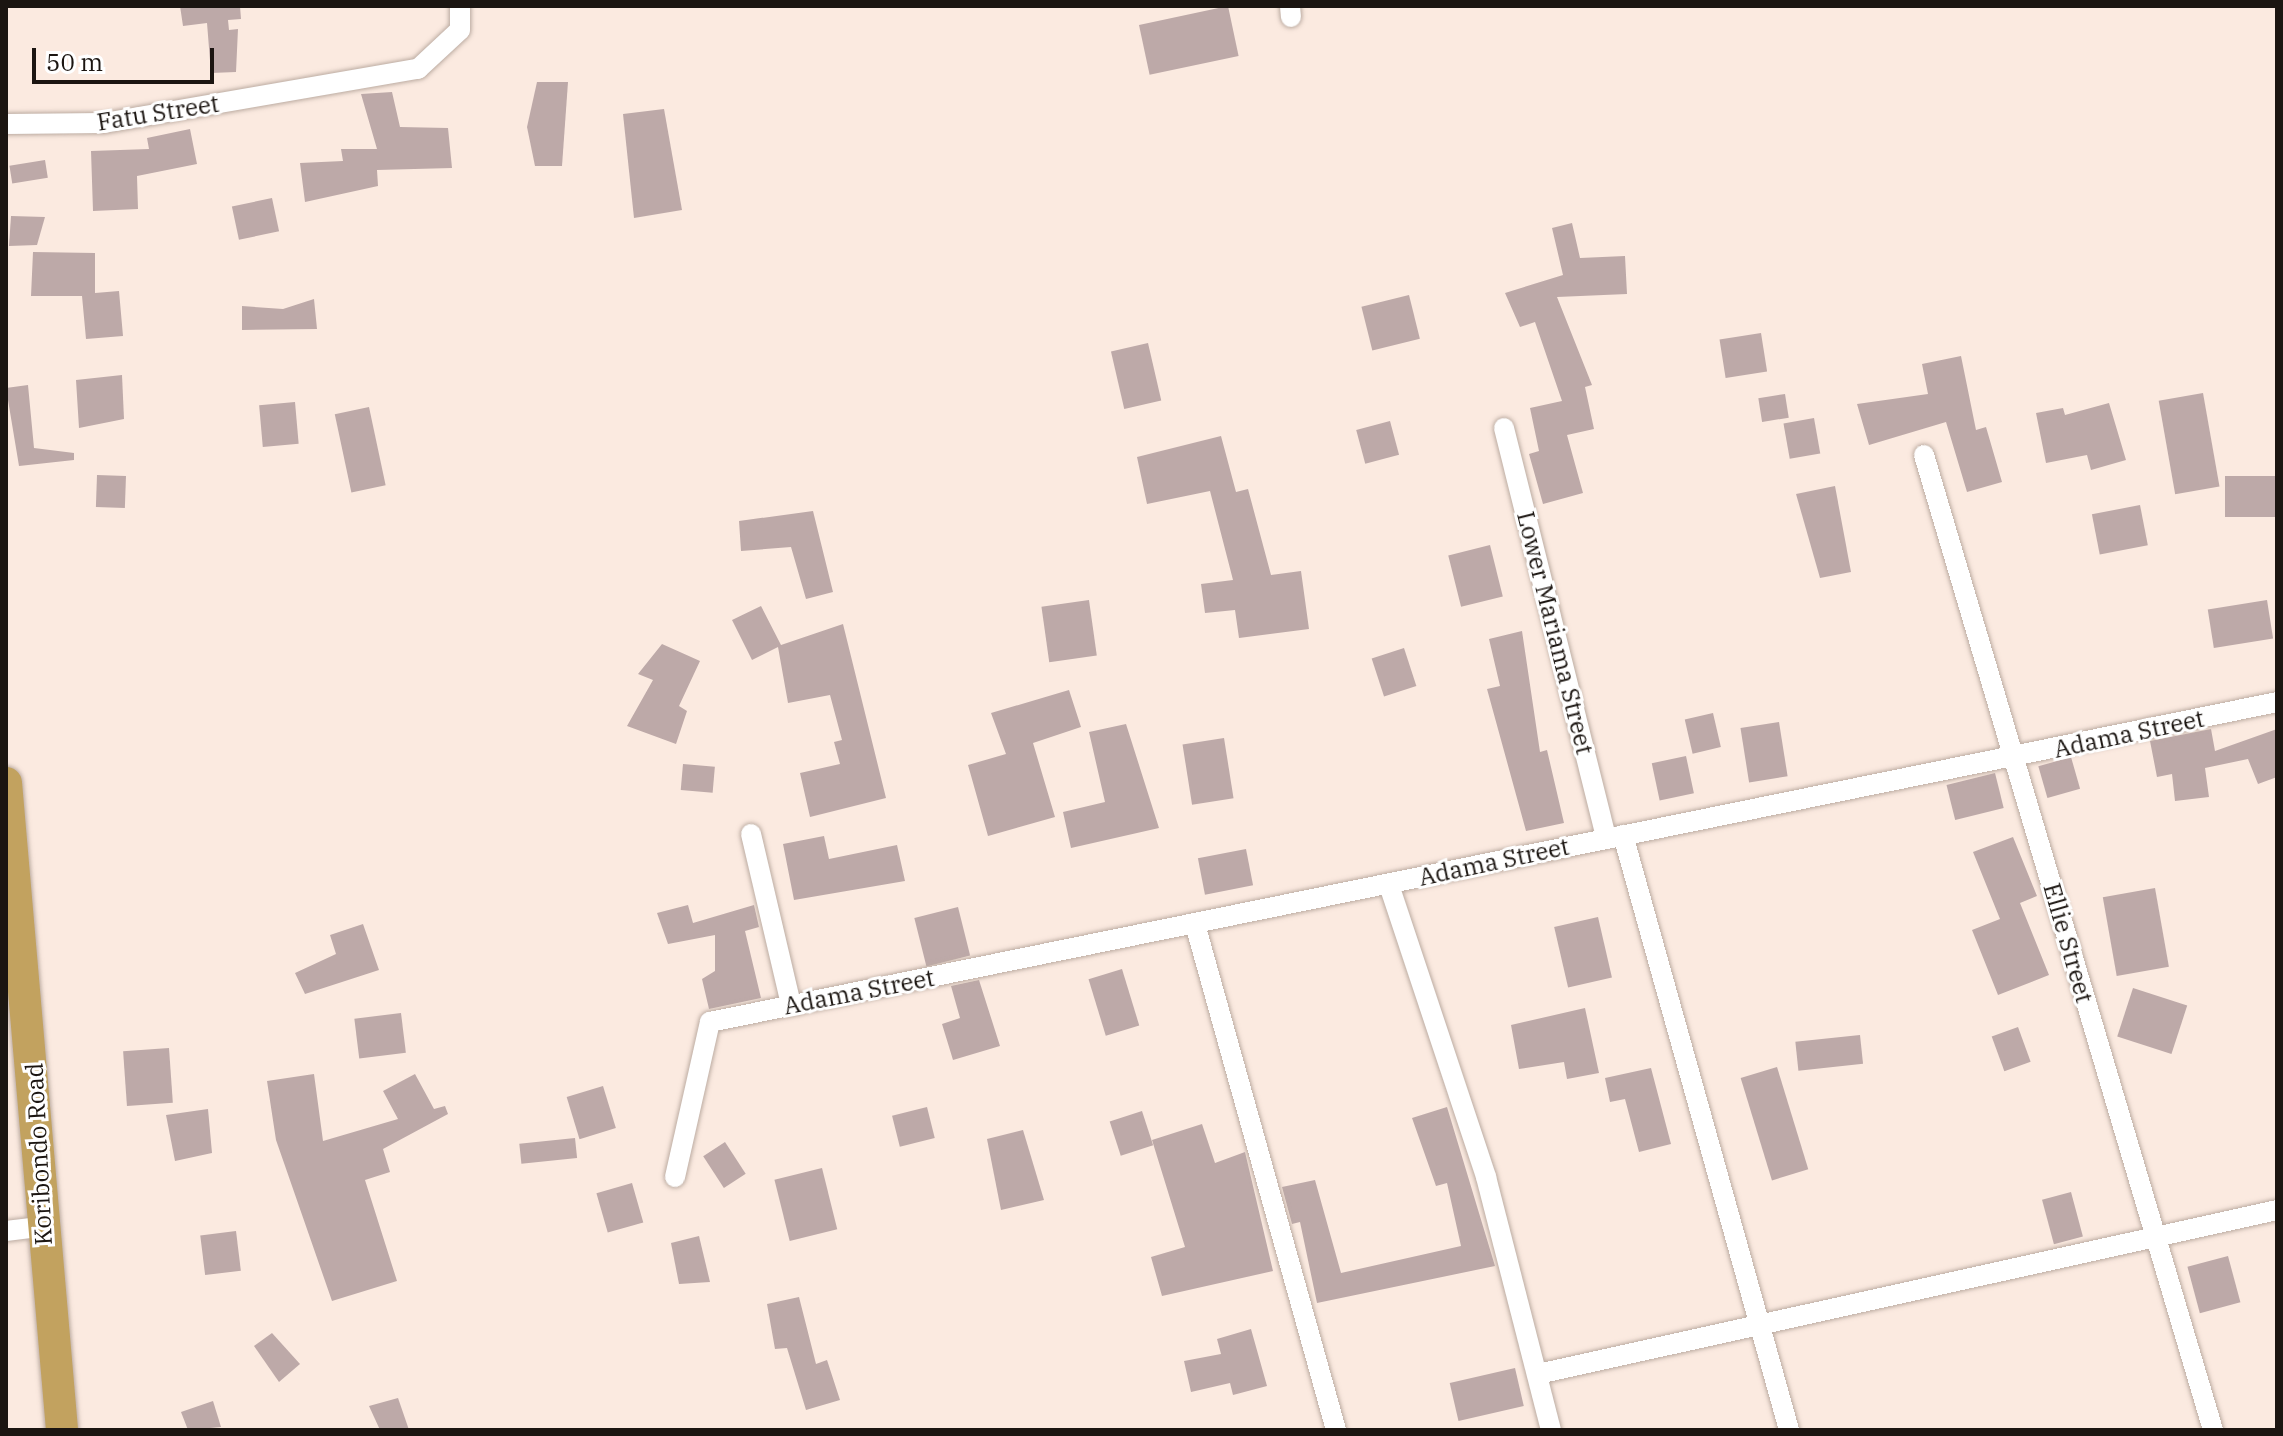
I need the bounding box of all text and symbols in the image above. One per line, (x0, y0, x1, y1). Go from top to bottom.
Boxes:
scale bar (36, 32, 218, 82)
text: 50 m (46, 46, 103, 78)
street label: Fatu Street (95, 89, 221, 137)
street label: Lower Mariama Street (1511, 508, 1599, 758)
street label: Adama Street (2051, 704, 2207, 764)
street label: Adama Street (1416, 832, 1572, 892)
street label: Ellie Street (2037, 880, 2099, 1006)
street label: Adama Street (781, 963, 937, 1021)
street label: Koribondo Road (20, 1062, 58, 1246)

